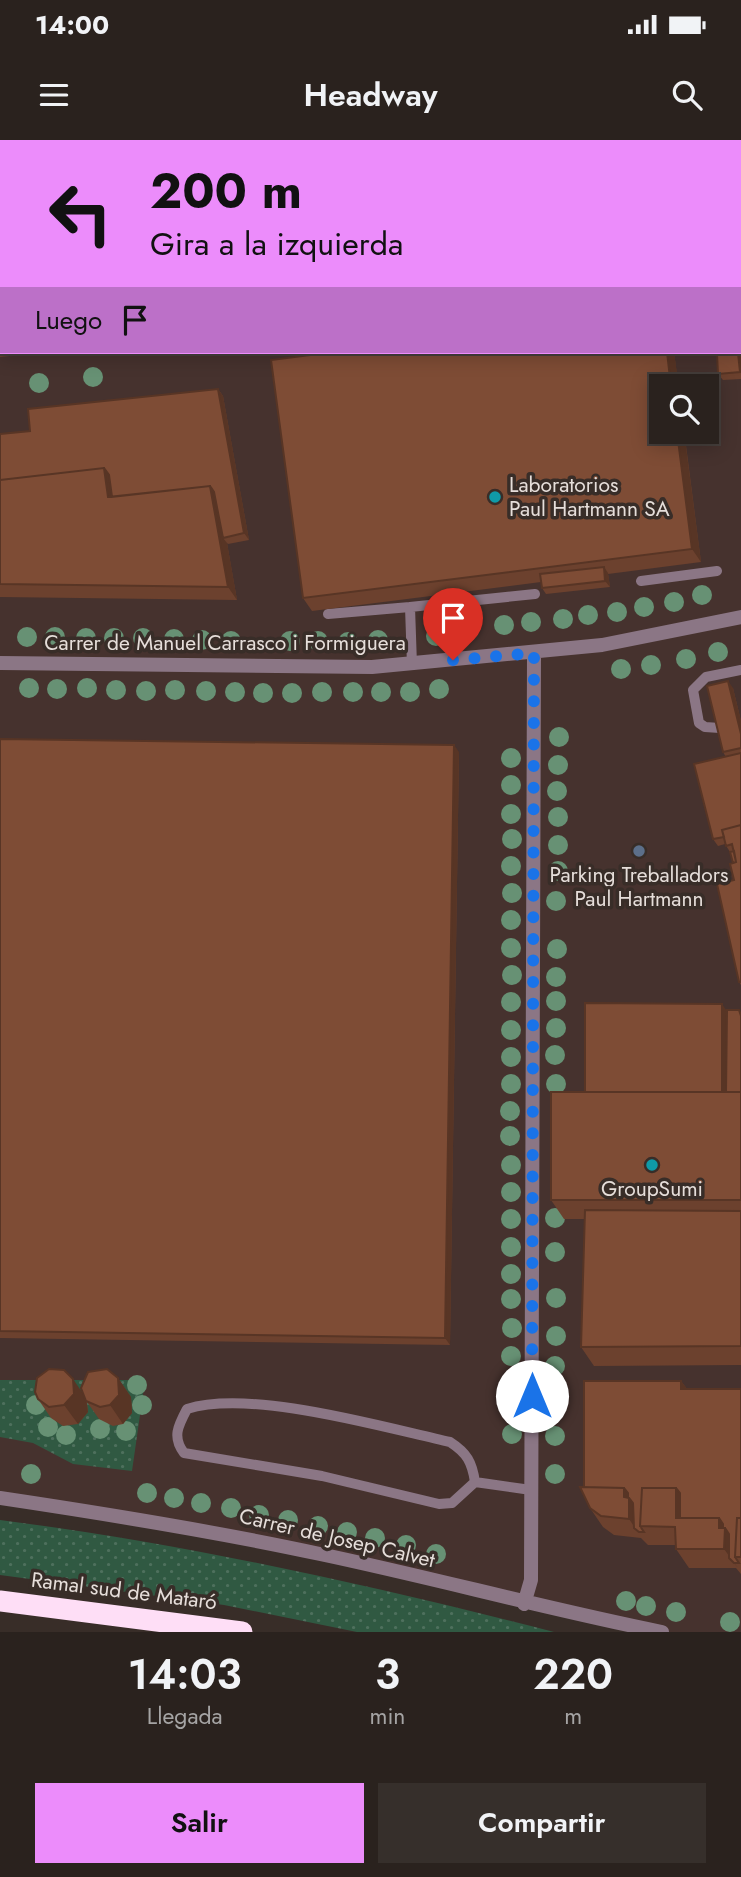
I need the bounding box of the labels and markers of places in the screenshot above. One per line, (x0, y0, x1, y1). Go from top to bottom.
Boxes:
place label: Laboratorios Paul Hartmann SA (509, 470, 670, 524)
marker: Laboratorios Paul Hartmann SA (487, 489, 503, 505)
pin (423, 588, 483, 660)
marker: Parking Treballadors Paul Hartmann (631, 843, 647, 859)
place label: Parking Treballadors Paul Hartmann (550, 860, 728, 914)
marker: GroupSumi (644, 1157, 660, 1173)
place label: GroupSumi (601, 1174, 703, 1204)

